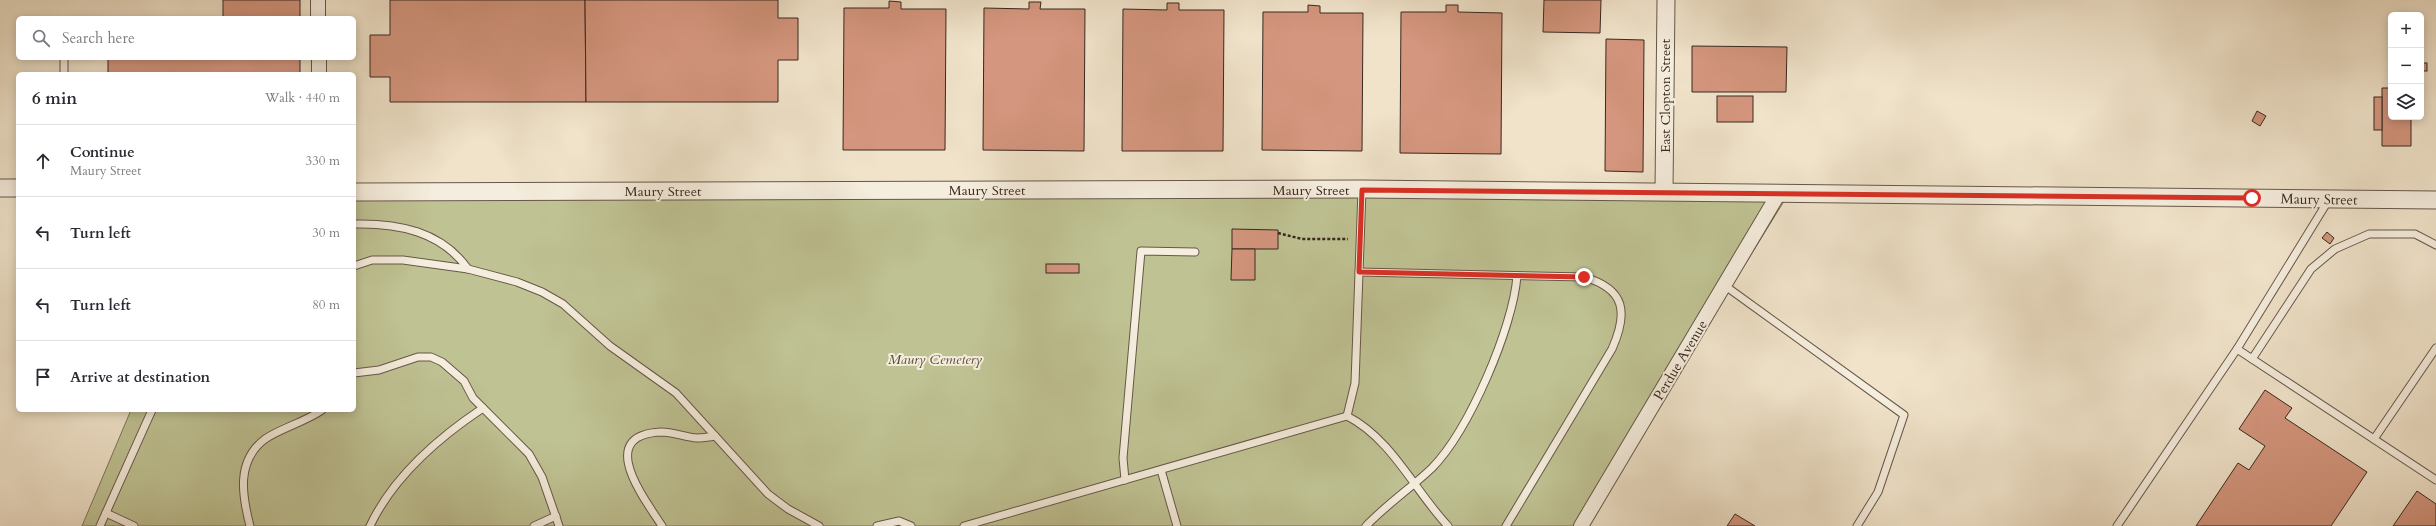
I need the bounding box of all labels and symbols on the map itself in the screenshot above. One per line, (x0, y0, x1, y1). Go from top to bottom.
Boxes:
street label: East Clopton Street (1656, 38, 1675, 153)
street label: Maury Street (949, 181, 1026, 200)
street label: Maury Street (1273, 181, 1350, 200)
street label: Maury Street (625, 182, 702, 201)
route start (2243, 189, 2261, 207)
street label: Maury Street (2280, 189, 2358, 210)
route end (1575, 268, 1593, 286)
street label: Perdue Avenue (1649, 317, 1712, 404)
park label: Maury Cemetery (888, 350, 982, 369)

